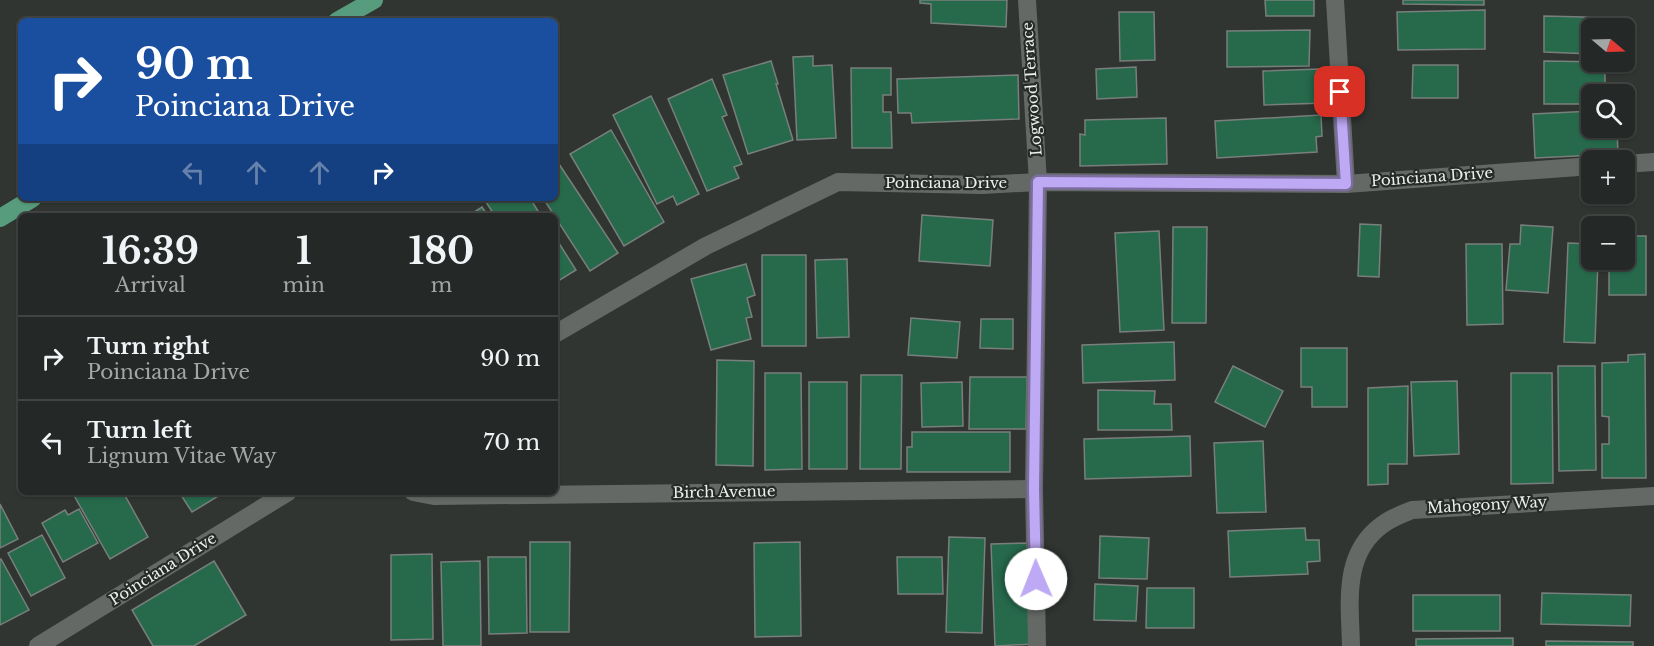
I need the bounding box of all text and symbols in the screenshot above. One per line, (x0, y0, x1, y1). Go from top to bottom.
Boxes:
north arrow (1581, 18, 1635, 72)
map controls (1581, 18, 1635, 270)
street label: Logwood Terrace (1017, 21, 1046, 157)
text: 90 m (135, 38, 253, 90)
icon: right (36, 42, 114, 120)
pin (1314, 66, 1365, 117)
icon: arrive (1323, 75, 1356, 108)
button: search (1581, 84, 1635, 138)
text: Poinciana Drive (135, 90, 355, 123)
button: + (1581, 150, 1635, 204)
icon: left (177, 156, 210, 189)
icon: ahead (240, 156, 273, 189)
icon: ahead (303, 156, 336, 189)
icon: right (366, 156, 399, 189)
street label: Poinciana Drive (1370, 163, 1494, 190)
street label: Poinciana Drive (885, 173, 1007, 192)
button: − (1581, 216, 1635, 270)
text: 16:39 (102, 229, 199, 274)
text: 1 (296, 229, 312, 274)
text: 180 (409, 229, 474, 274)
text: Arrival (115, 273, 186, 297)
text: min (283, 273, 325, 297)
text: m (431, 273, 452, 297)
text: Turn right (87, 333, 209, 360)
icon: right (36, 342, 69, 375)
text: 90 m (480, 345, 540, 372)
text: Poinciana Drive (87, 360, 250, 384)
text: Turn left (87, 417, 192, 444)
icon: left (36, 426, 69, 459)
text: 70 m (483, 429, 540, 456)
text: Lignum Vitae Way (87, 444, 276, 468)
street label: Birch Avenue (672, 481, 776, 502)
street label: Mahogony Way (1426, 492, 1548, 517)
street label: Poinciana Drive (106, 528, 220, 609)
position arrow (1004, 547, 1068, 611)

